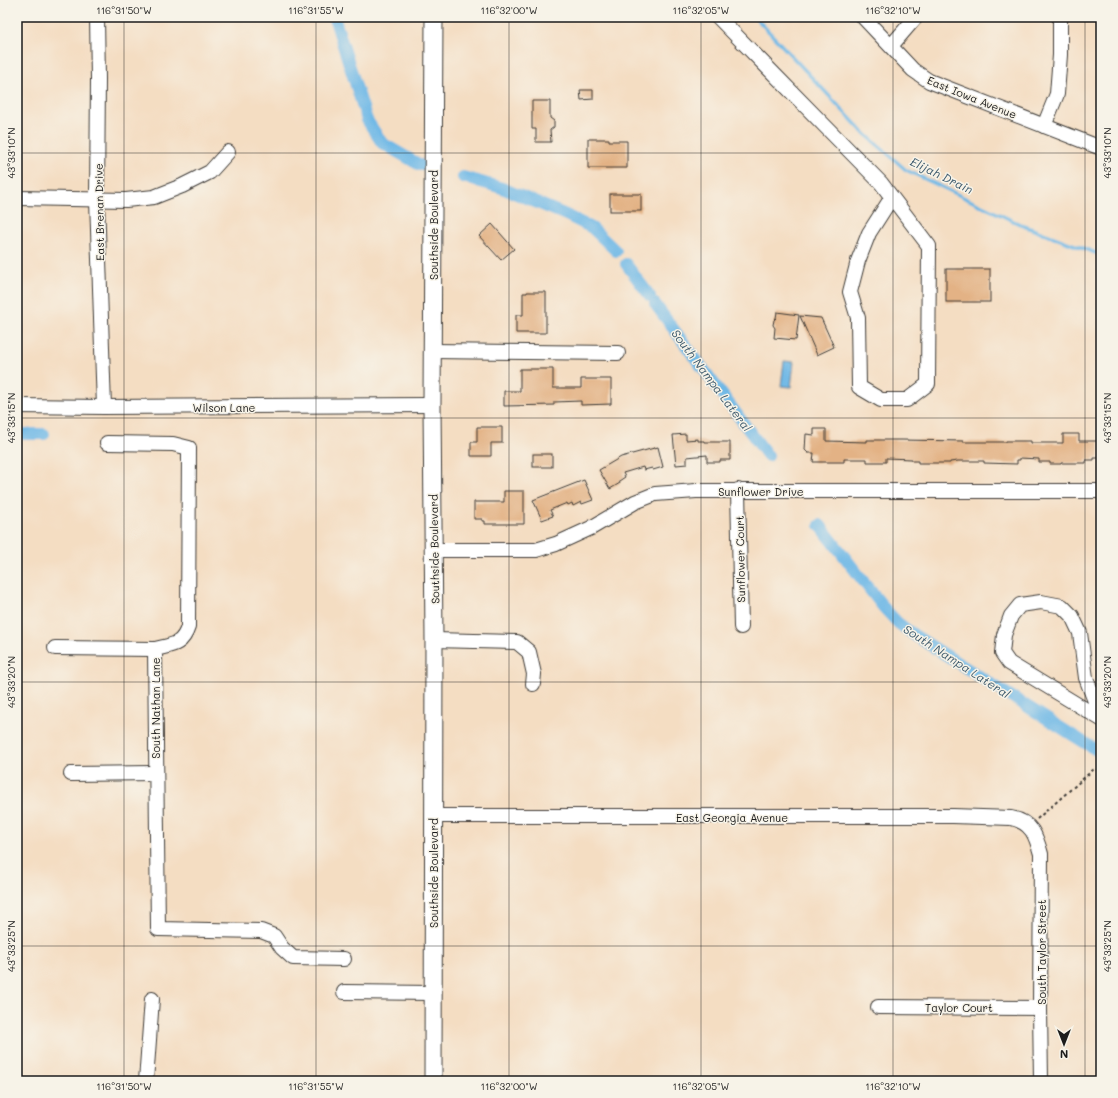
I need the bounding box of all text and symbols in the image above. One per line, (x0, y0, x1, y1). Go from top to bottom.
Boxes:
text: 116°31'50"W (96, 3, 152, 17)
text: 116°31'55"W (288, 3, 344, 17)
text: 116°32'00"W (480, 3, 538, 17)
text: 116°32'05"W (673, 3, 730, 17)
text: 116°32'10"W (865, 3, 921, 17)
street label: East Iowa Avenue (925, 72, 1019, 122)
text: 43°33'10"N (4, 127, 18, 179)
text: 43°33'10"N (1100, 127, 1114, 179)
water label: Elijah Drain (908, 153, 976, 197)
street label: East Brenan Drive (91, 163, 107, 261)
street label: Southside Boulevard (426, 170, 441, 280)
water label: South Nampa Lateral (668, 326, 756, 434)
text: 43°33'15"N (4, 393, 18, 443)
text: 43°33'15"N (1100, 393, 1114, 443)
street label: Wilson Lane (193, 400, 256, 415)
street label: Sunflower Drive (718, 484, 804, 499)
street label: Southside Boulevard (426, 494, 442, 604)
street label: Sunflower Court (732, 515, 748, 603)
water label: South Nampa Lateral (901, 621, 1013, 701)
text: 43°33'20"N (4, 656, 18, 708)
text: 43°33'20"N (1100, 656, 1114, 708)
street label: South Nathan Lane (148, 657, 163, 759)
street label: East Georgia Avenue (676, 810, 788, 825)
street label: Southside Boulevard (426, 818, 441, 928)
street label: South Taylor Street (1034, 899, 1049, 1005)
text: 43°33'25"N (4, 920, 18, 972)
text: 43°33'25"N (1100, 920, 1114, 972)
street label: Taylor Court (925, 1000, 993, 1015)
north arrow (1044, 1024, 1084, 1064)
text: N (1060, 1047, 1068, 1062)
text: 116°31'50"W (96, 1079, 152, 1093)
text: 116°31'55"W (288, 1079, 344, 1093)
text: 116°32'00"W (480, 1079, 538, 1093)
text: 116°32'05"W (673, 1079, 730, 1093)
text: 116°32'10"W (865, 1079, 921, 1093)

